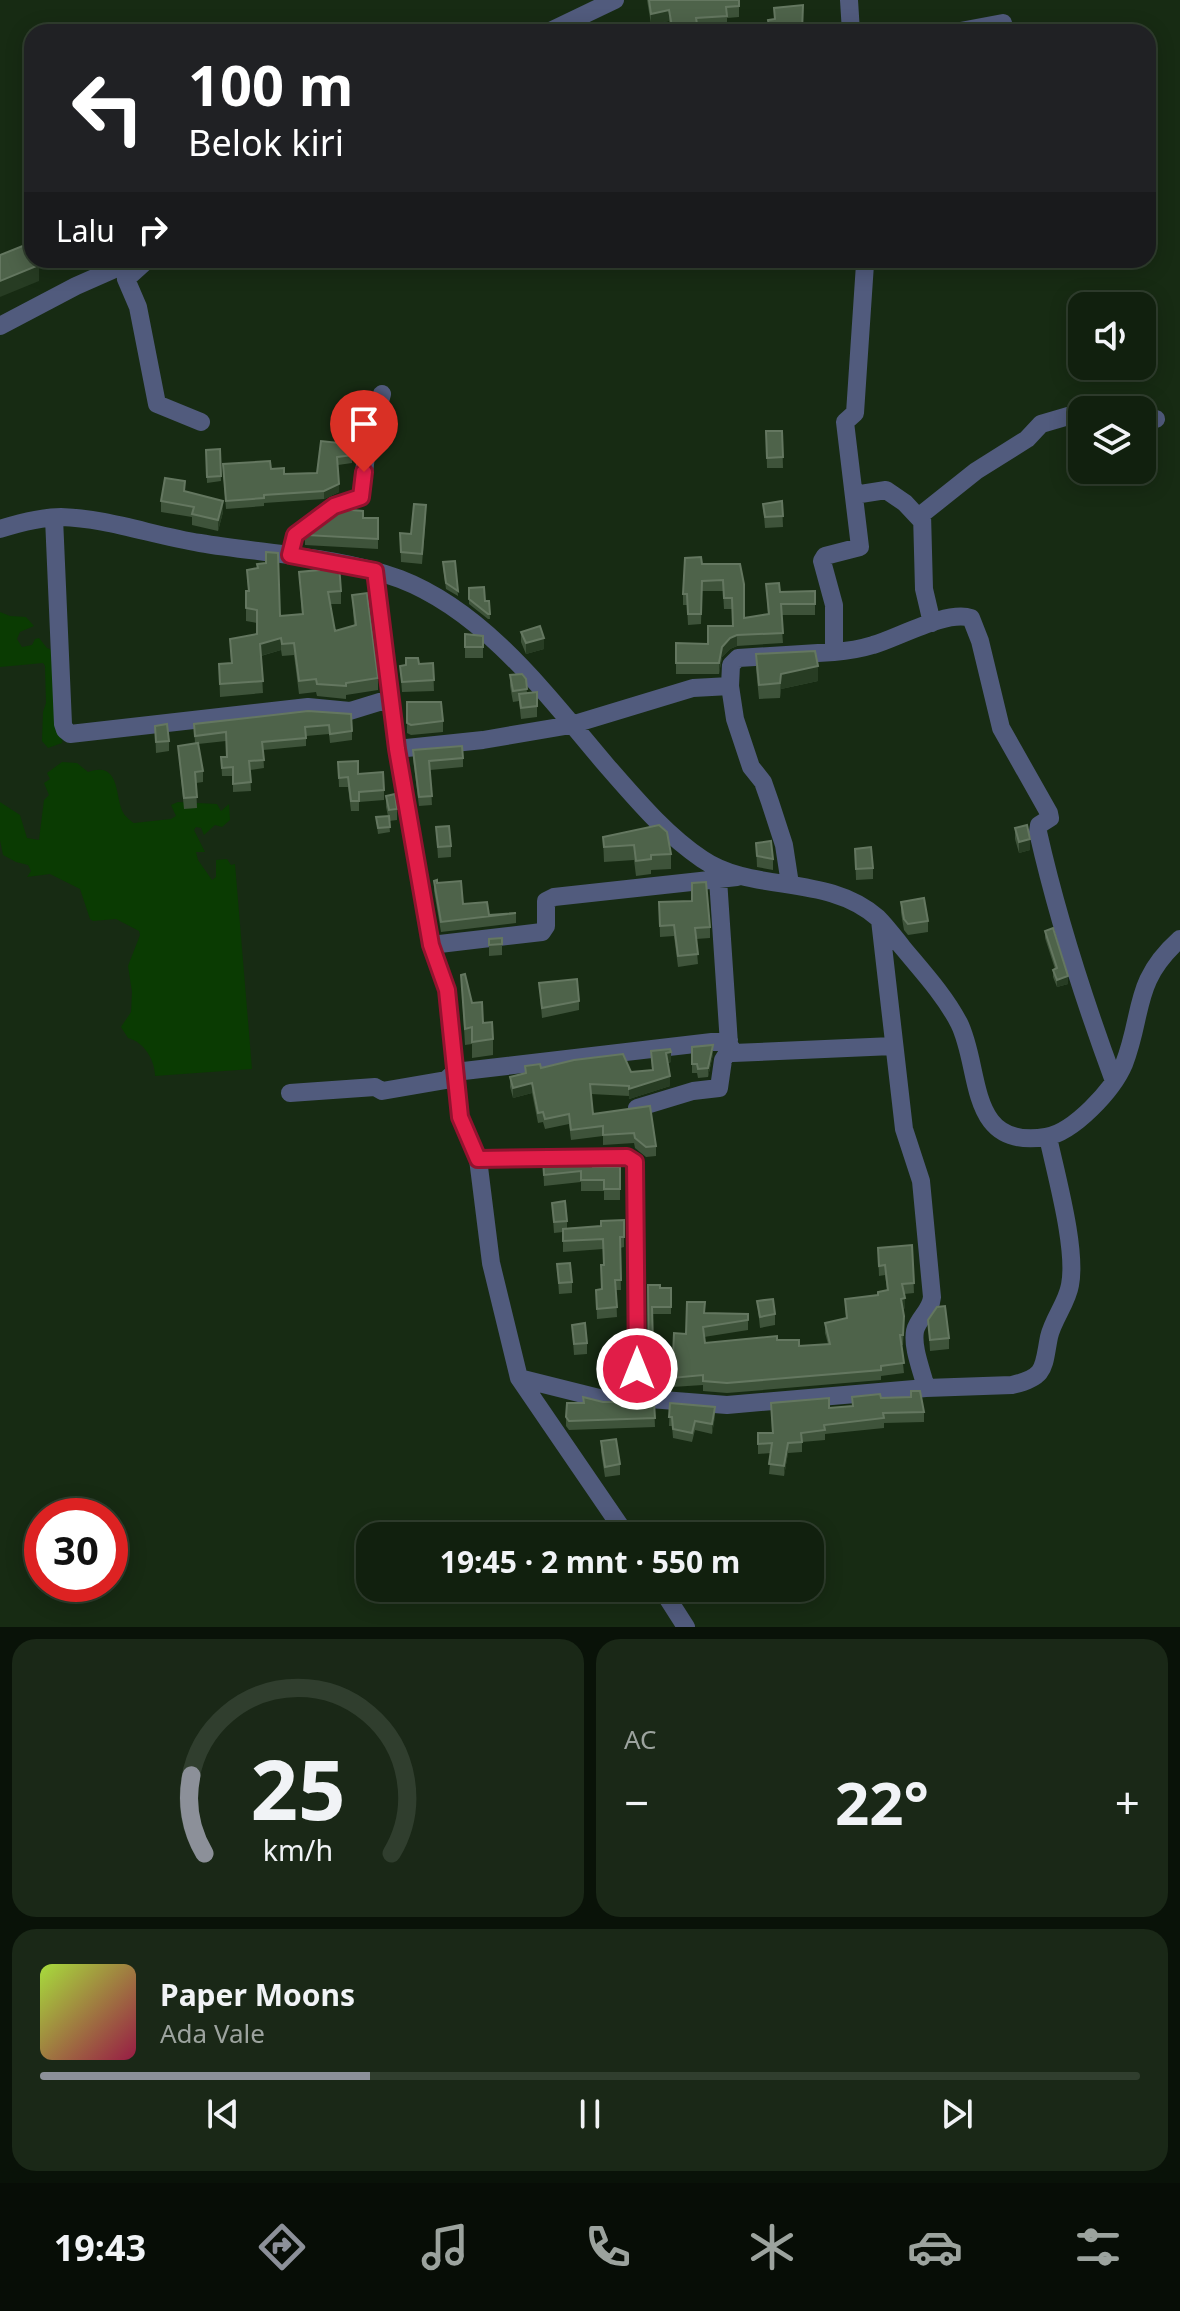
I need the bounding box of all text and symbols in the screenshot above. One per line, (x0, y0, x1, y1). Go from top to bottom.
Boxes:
text: 100 m (188, 46, 353, 122)
icon: left (56, 56, 160, 160)
text: Belok kiri (188, 118, 344, 167)
icon: right (131, 208, 175, 252)
text: Lalu (56, 210, 115, 251)
map controls (1068, 292, 1156, 484)
button: sound (1068, 292, 1156, 380)
pin (330, 390, 398, 472)
button: layers (1068, 396, 1156, 484)
icon: arrive (342, 402, 386, 446)
position arrow (595, 1327, 679, 1411)
speed limit sign: 30 (24, 1498, 128, 1602)
text: 19:45 · 2 mnt · 550 m (440, 1541, 740, 1582)
text: AC (624, 1721, 657, 1757)
text: 25 (250, 1731, 346, 1844)
text: 22° (835, 1761, 929, 1843)
text: − (624, 1772, 649, 1832)
text: + (1115, 1772, 1140, 1832)
text: km/h (263, 1830, 333, 1869)
text: Paper Moons (160, 1974, 355, 2015)
text: Ada Vale (160, 2015, 265, 2051)
icon: previous (201, 2092, 245, 2136)
icon: pause (568, 2092, 612, 2136)
icon: next (935, 2092, 979, 2136)
icon: directions (254, 2219, 310, 2275)
icon: music (417, 2219, 473, 2275)
icon: phone (580, 2219, 636, 2275)
icon: climate (744, 2219, 800, 2275)
icon: car (907, 2219, 963, 2275)
icon: filters (1070, 2219, 1126, 2275)
text: 19:43 (54, 2223, 146, 2272)

